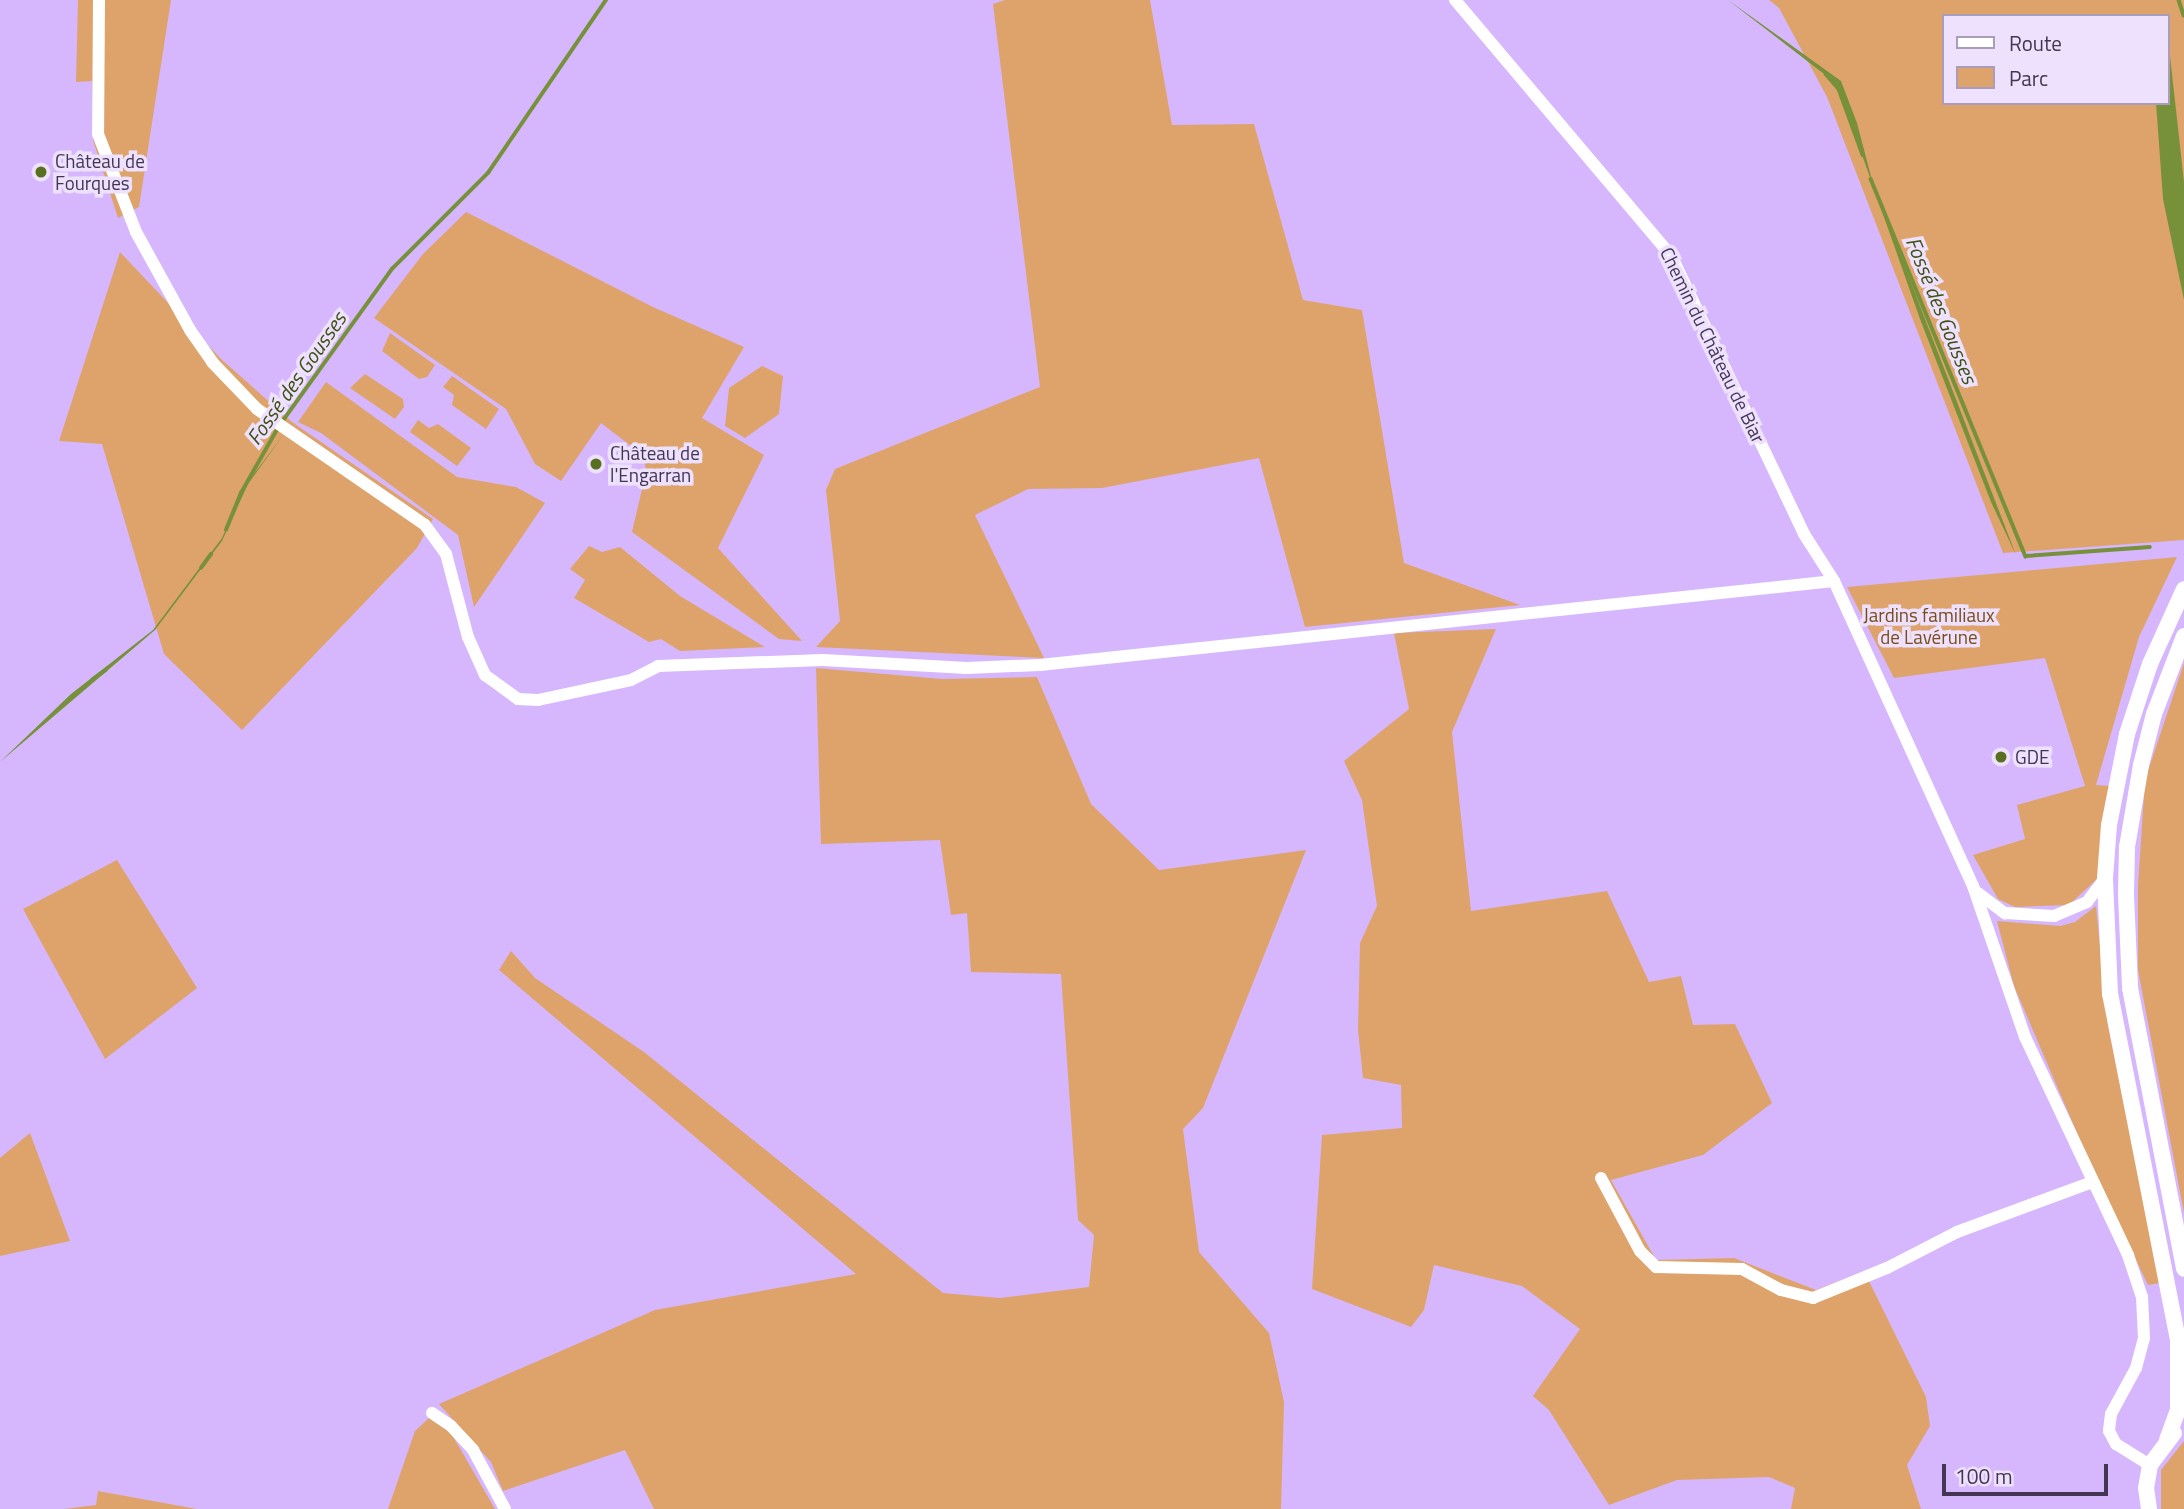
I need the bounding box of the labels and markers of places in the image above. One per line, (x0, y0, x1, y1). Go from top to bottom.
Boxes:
place label: Château de Fourques (55, 150, 145, 194)
marker: Château de Fourques (33, 164, 49, 180)
place label: Château de l'Engarran (610, 442, 700, 486)
marker: Château de l'Engarran (588, 456, 604, 472)
place label: GDE (2015, 746, 2049, 768)
marker: GDE (1993, 749, 2009, 765)

